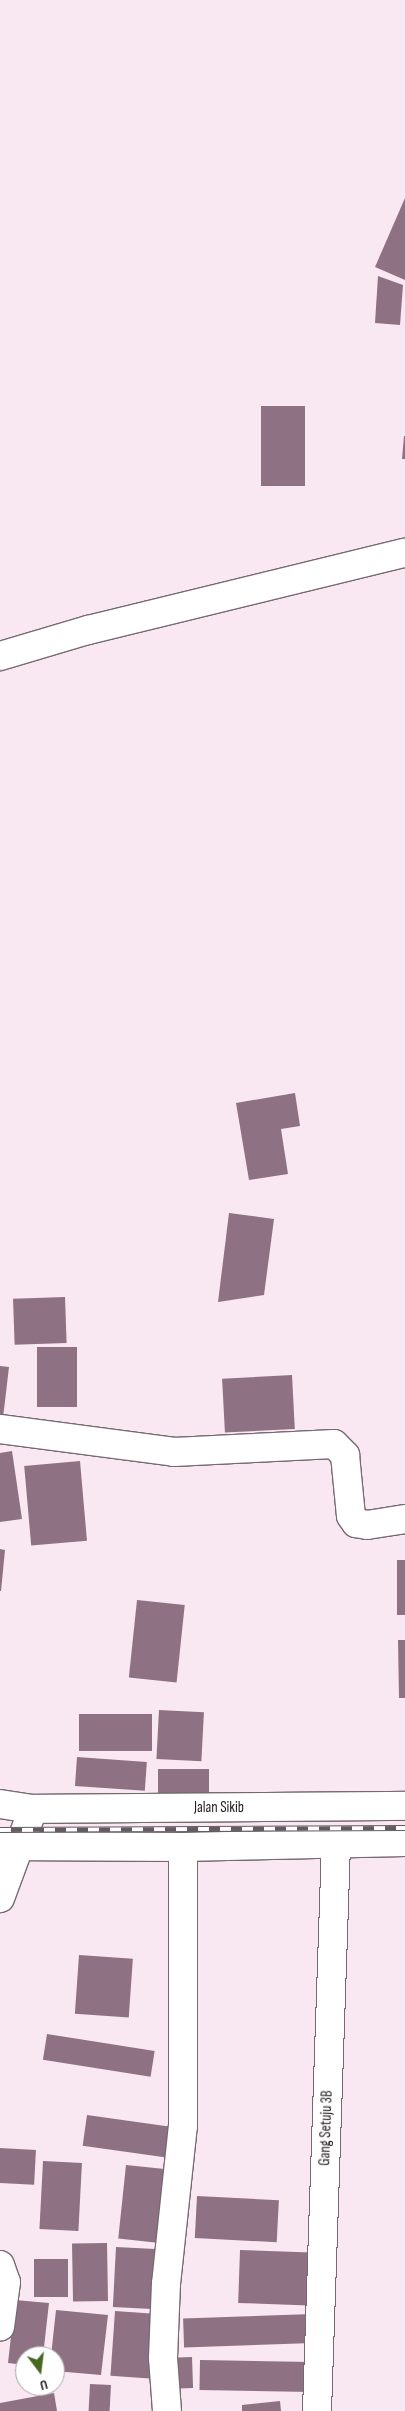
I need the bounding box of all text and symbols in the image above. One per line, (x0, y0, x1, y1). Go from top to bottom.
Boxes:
street label: Jalan Sikib (194, 1799, 244, 1817)
street label: Gang Setuju 3B (316, 2090, 336, 2166)
north arrow (15, 2346, 65, 2396)
text: U (38, 2376, 49, 2394)

